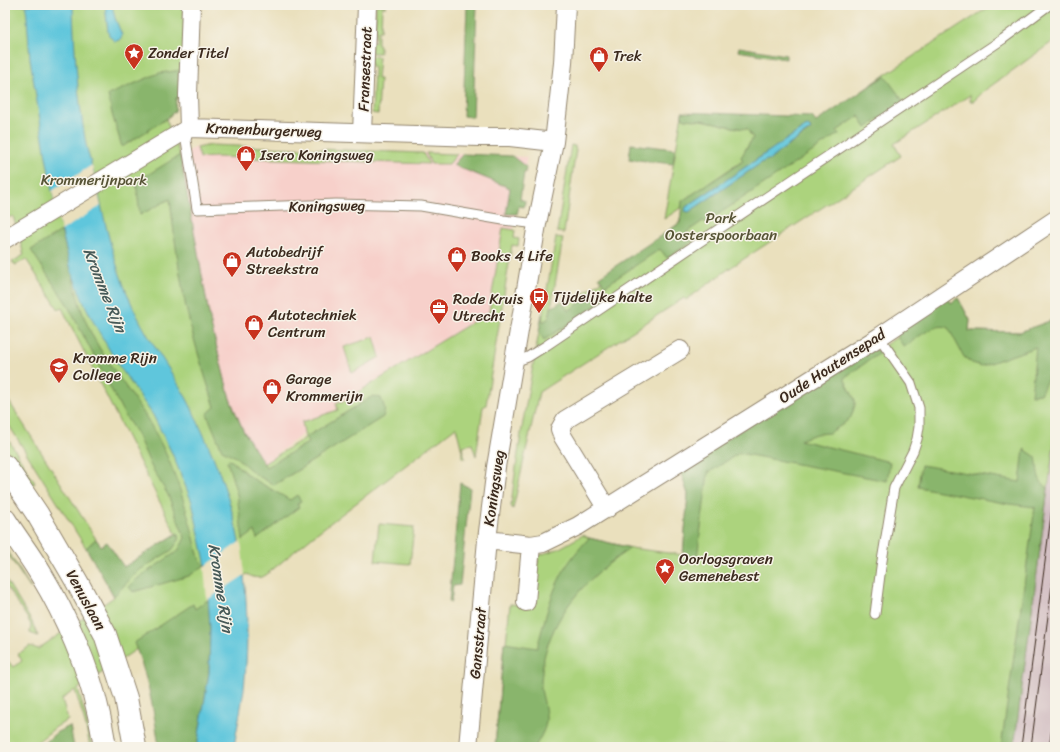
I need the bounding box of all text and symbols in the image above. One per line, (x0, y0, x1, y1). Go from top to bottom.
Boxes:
street label: Fransestraat (351, 26, 379, 112)
place label: Zonder Titel (148, 40, 229, 66)
place icon: Zonder Titel (123, 42, 145, 70)
place label: Trek (613, 43, 642, 69)
shop icon: Trek (588, 45, 610, 73)
street label: Kranenburgerweg (205, 115, 323, 145)
place label: Isero Koningsweg (259, 142, 374, 168)
shop icon: Isero Koningsweg (235, 144, 257, 172)
park label: Krommerijnpark (41, 167, 147, 193)
street label: Koningsweg (288, 192, 366, 220)
park label: Park Oosterspoorbaan (665, 205, 777, 248)
place label: Autobedrijf Streekstra (245, 239, 324, 282)
water label: Kromme Rijn (75, 243, 136, 339)
place label: Books 4 Life (471, 243, 553, 269)
shop icon: Books 4 Life (446, 245, 468, 273)
shop icon: Autobedrijf Streekstra (221, 250, 243, 278)
place label: Tijdelijke halte (553, 284, 652, 310)
place label: Rode Kruis Utrecht (453, 286, 524, 329)
bus stop icon: Tijdelijke halte (528, 286, 550, 314)
office icon: Rode Kruis Utrecht (428, 297, 450, 325)
place label: Autotechniek Centrum (267, 302, 357, 345)
shop icon: Autotechniek Centrum (243, 313, 265, 341)
street label: Oude Houtensepad (773, 321, 892, 410)
place label: Kromme Rijn College (73, 345, 157, 388)
school or university icon: Kromme Rijn College (48, 356, 70, 384)
place label: Garage Krommerijn (286, 366, 363, 409)
shop icon: Garage Krommerijn (261, 377, 283, 405)
street label: Koningsweg (476, 448, 512, 528)
water label: Kromme Rijn (200, 542, 243, 637)
place label: Oorlogsgraven Gemenebest (679, 546, 773, 589)
place icon: Oorlogsgraven Gemenebest (654, 557, 676, 585)
street label: Venuslaan (59, 565, 113, 635)
street label: Gansstraat (462, 605, 494, 680)

